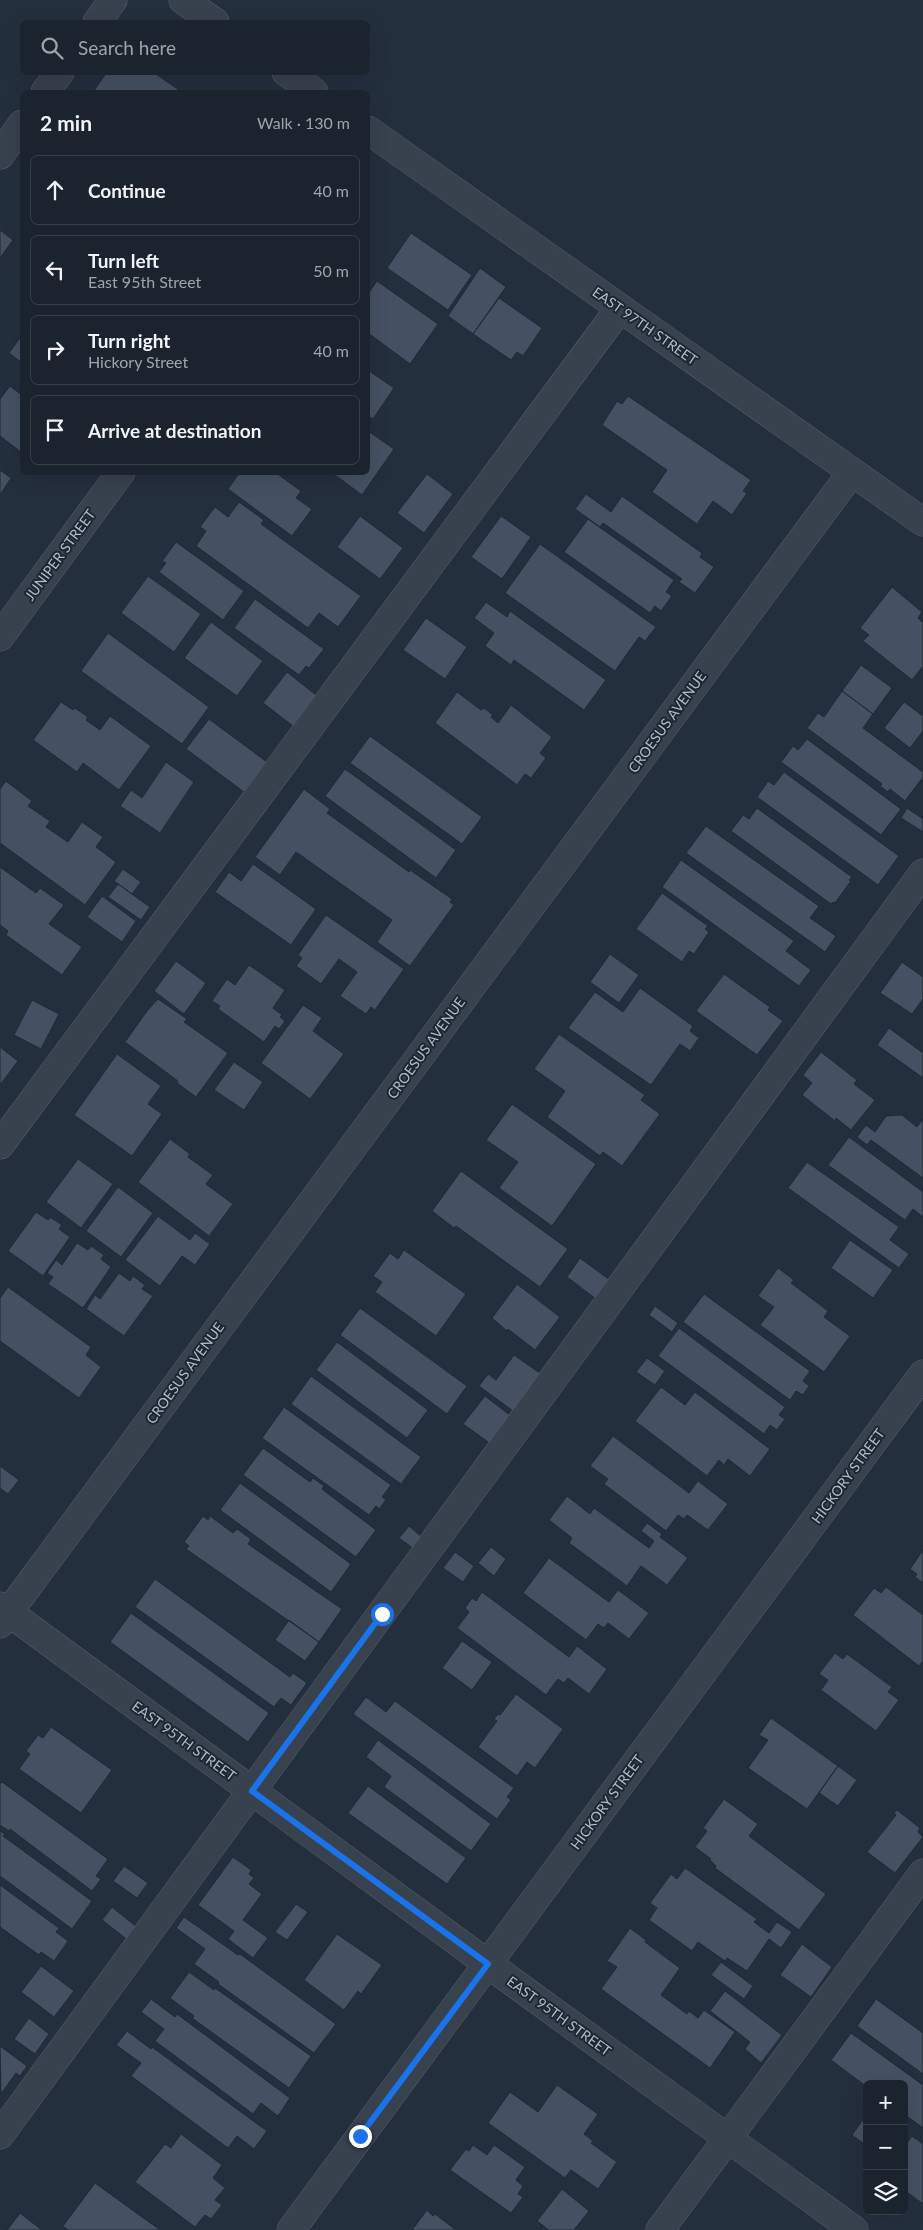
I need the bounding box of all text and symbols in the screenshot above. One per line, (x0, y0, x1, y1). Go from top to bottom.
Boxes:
search box (20, 20, 370, 75)
icon: search (38, 34, 66, 62)
text: Search here (78, 36, 176, 59)
text: 2 min (40, 110, 92, 135)
text: Walk · 130 m (257, 113, 350, 132)
icon: ahead (41, 176, 69, 204)
text: Continue (88, 179, 166, 202)
text: 40 m (313, 181, 349, 200)
text: Turn left (88, 249, 159, 272)
icon: left (41, 256, 69, 284)
text: 50 m (313, 261, 349, 280)
text: East 95th Street (88, 272, 201, 291)
street label: EAST 97TH STREET (589, 283, 702, 369)
text: Turn right (88, 329, 170, 352)
icon: right (41, 336, 69, 364)
text: 40 m (313, 341, 349, 360)
text: Hickory Street (88, 352, 188, 371)
icon: arrive (41, 416, 69, 444)
text: Arrive at destination (88, 419, 261, 442)
street label: JUNIPER STREET (21, 505, 99, 604)
street label: CROESUS AVENUE (624, 668, 709, 776)
street label: CROESUS AVENUE (383, 994, 468, 1102)
street label: CROESUS AVENUE (142, 1319, 227, 1427)
street label: HICKORY STREET (807, 1424, 888, 1526)
route start (371, 1603, 394, 1626)
street label: EAST 95TH STREET (129, 1697, 240, 1784)
street label: HICKORY STREET (566, 1750, 647, 1852)
street label: EAST 95TH STREET (504, 1972, 615, 2059)
map controls (863, 2080, 908, 2215)
button: + (863, 2080, 908, 2125)
route end (349, 2125, 372, 2148)
button: − (863, 2125, 908, 2170)
button: layers (863, 2170, 908, 2215)

